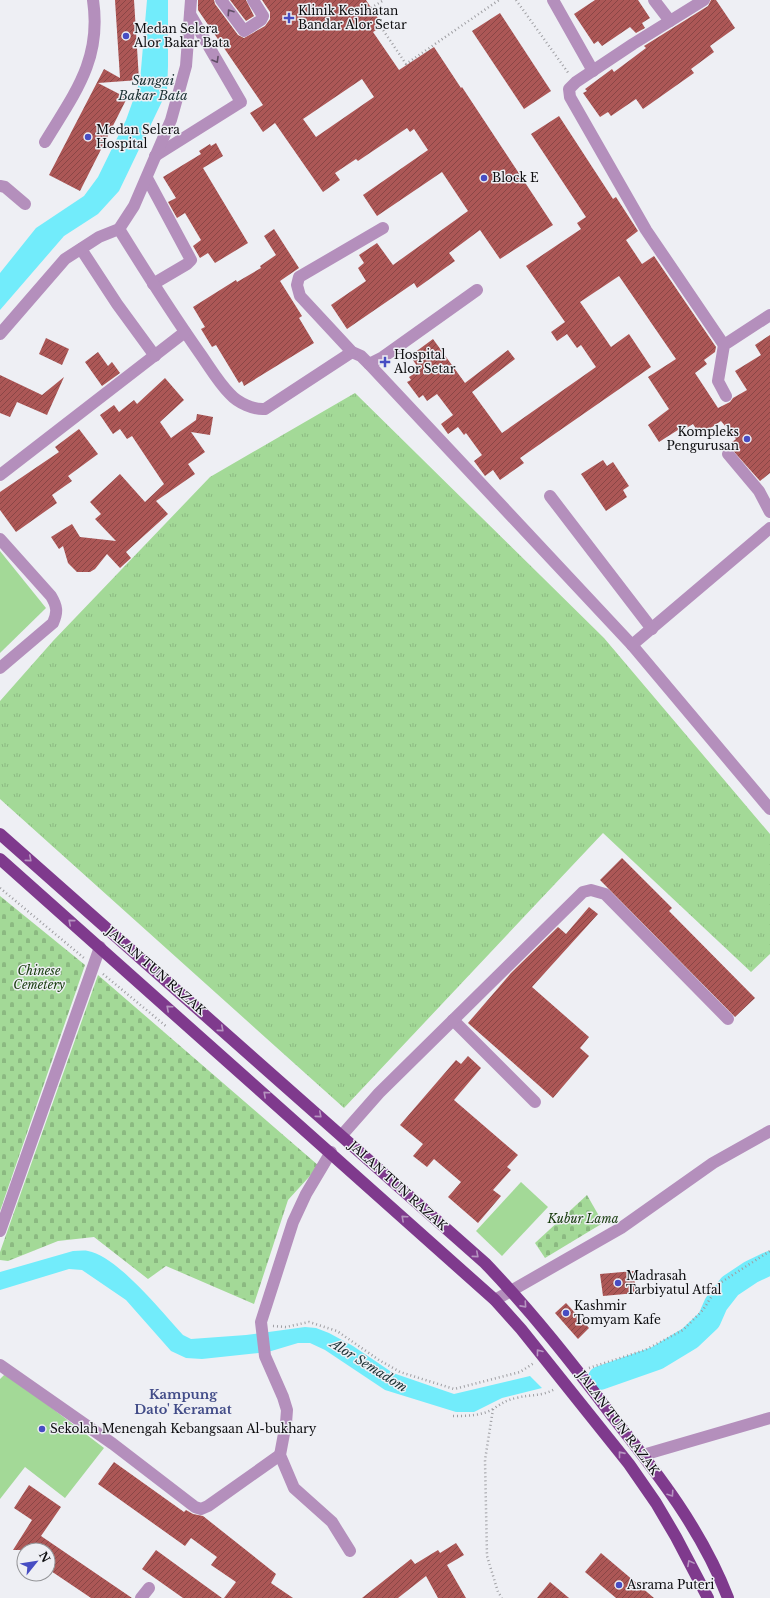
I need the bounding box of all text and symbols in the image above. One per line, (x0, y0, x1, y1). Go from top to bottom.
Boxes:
place label: Klinik Kesihatan Bandar Alor Setar (298, 3, 407, 32)
one-way arrow (227, 10, 234, 17)
marker: Klinik Kesihatan Bandar Alor Setar (283, 12, 295, 24)
place label: Medan Selera Alor Bakar Bata (133, 21, 230, 50)
marker: Medan Selera Alor Bakar Bata (121, 31, 131, 41)
one-way arrow (211, 55, 218, 63)
water label: Sungai Bakar Bata (117, 72, 188, 104)
place label: Medan Selera Hospital (96, 122, 180, 151)
marker: Medan Selera Hospital (83, 132, 93, 142)
place label: Block E (492, 170, 539, 185)
marker: Block E (479, 173, 489, 183)
place label: Hospital Alor Setar (393, 347, 456, 376)
marker: Hospital Alor Setar (379, 356, 391, 368)
place label: Kompleks Pengurusan (667, 424, 739, 453)
marker: Kompleks Pengurusan (742, 434, 752, 444)
one-way arrow (25, 855, 32, 862)
one-way arrow (69, 919, 76, 926)
street label: JALAN TUN RAZAK (102, 922, 209, 1018)
park label: Chinese Cemetery (13, 963, 66, 992)
one-way arrow (166, 1006, 173, 1013)
one-way arrow (217, 1024, 224, 1031)
one-way arrow (263, 1092, 270, 1099)
one-way arrow (314, 1110, 322, 1117)
street label: JALAN TUN RAZAK (345, 1136, 451, 1234)
park label: Kubur Lama (546, 1211, 619, 1226)
one-way arrow (402, 1216, 409, 1223)
one-way arrow (471, 1250, 479, 1257)
place label: Madrasah Tarbiyatul Atfal (626, 1268, 722, 1297)
marker: Madrasah Tarbiyatul Atfal (613, 1278, 623, 1288)
place label: Kashmir Tomyam Kafe (574, 1298, 661, 1327)
one-way arrow (520, 1300, 527, 1307)
marker: Kashmir Tomyam Kafe (561, 1308, 571, 1318)
water label: Alor Semadom (325, 1334, 410, 1396)
one-way arrow (537, 1350, 544, 1357)
street label: JALAN TUN RAZAK (573, 1366, 663, 1478)
district label: Kampung Dato' Keramat (134, 1386, 232, 1418)
place label: Sekolah Menengah Kebangsaan Al-bukhary (50, 1421, 317, 1436)
marker: Sekolah Menengah Kebangsaan Al-bukhary (37, 1424, 47, 1434)
one-way arrow (618, 1451, 625, 1458)
one-way arrow (667, 1490, 674, 1497)
north arrow (16, 1542, 56, 1582)
text: N (36, 1549, 54, 1566)
one-way arrow (687, 1560, 695, 1567)
place label: Asrama Puteri (626, 1577, 714, 1592)
marker: Asrama Puteri (614, 1580, 624, 1590)

